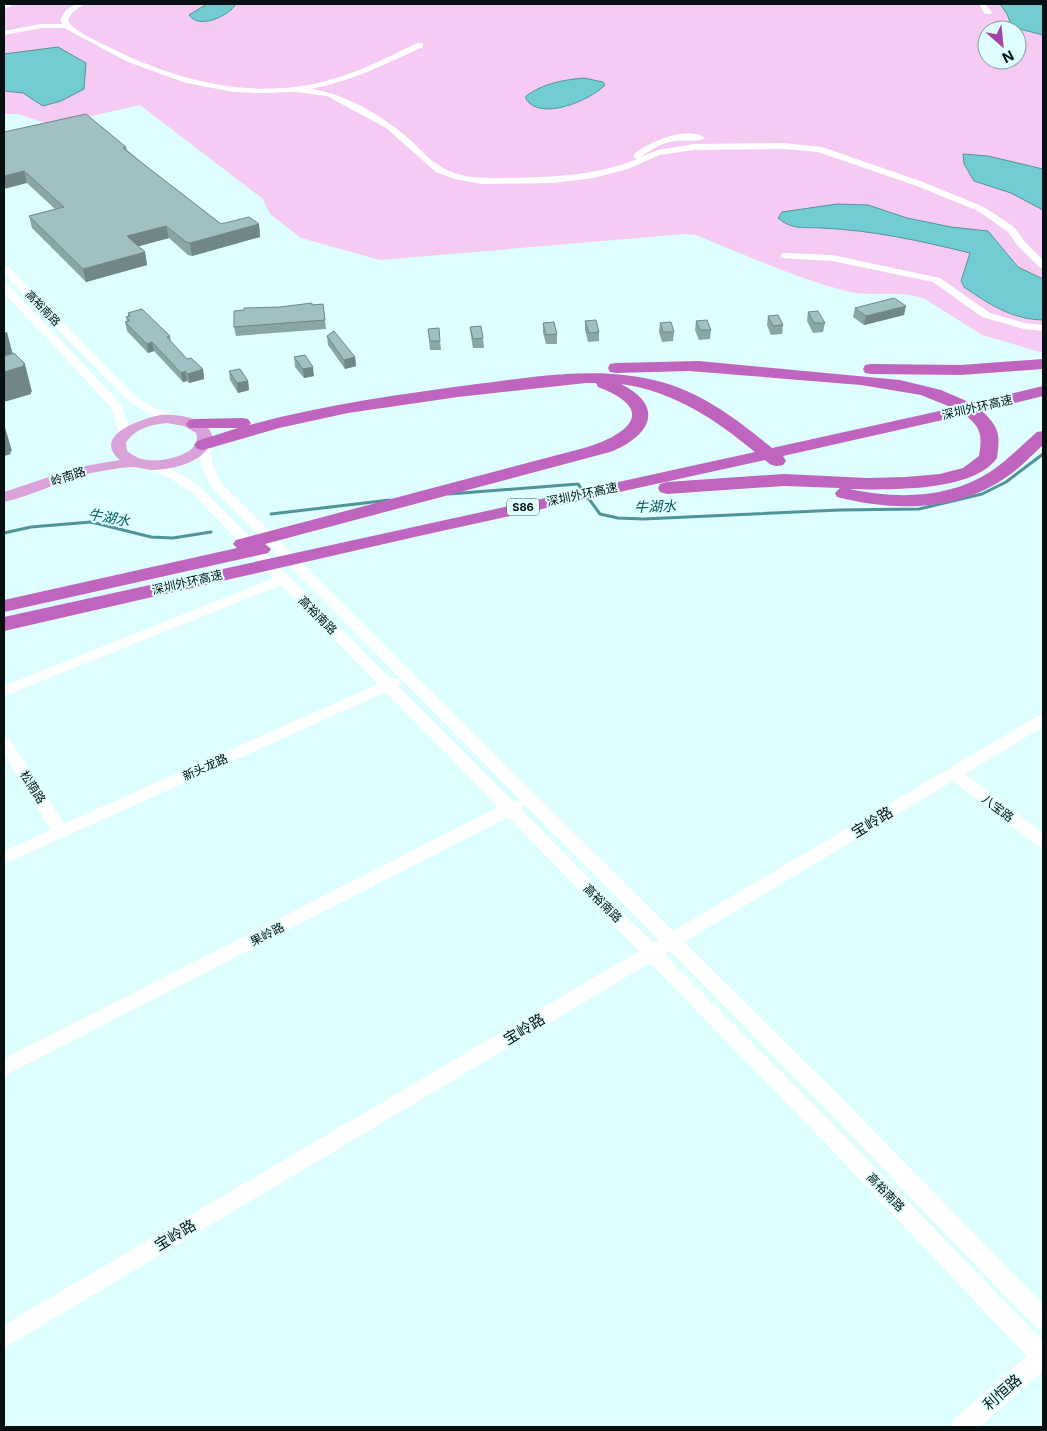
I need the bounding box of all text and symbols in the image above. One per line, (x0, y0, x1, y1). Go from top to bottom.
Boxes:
north arrow (977, 20, 1027, 70)
text: N (1000, 47, 1017, 67)
street label: 高裕南路 (23, 287, 63, 329)
street label: 深圳外环高速 (940, 392, 1014, 422)
street label: 岭南路 (49, 463, 87, 489)
street label: 深圳外环高速 (545, 479, 619, 509)
water label: 牛湖水 (634, 497, 677, 515)
road number: S86 (507, 498, 539, 516)
water label: 牛湖水 (87, 505, 132, 529)
street label: 深圳外环高速 (150, 567, 224, 597)
street label: 高裕南路 (296, 593, 340, 637)
street label: 新头龙路 (180, 750, 230, 784)
street label: 松荫路 (17, 768, 49, 806)
street label: 八宝路 (979, 791, 1017, 825)
street label: 宝岭路 (848, 802, 896, 842)
street label: 高裕南路 (581, 881, 625, 925)
street label: 果岭路 (248, 919, 286, 949)
street label: 宝岭路 (500, 1009, 548, 1049)
street label: 高裕南路 (864, 1170, 908, 1214)
street label: 宝岭路 (151, 1215, 199, 1255)
street label: 利恒路 (979, 1370, 1025, 1414)

